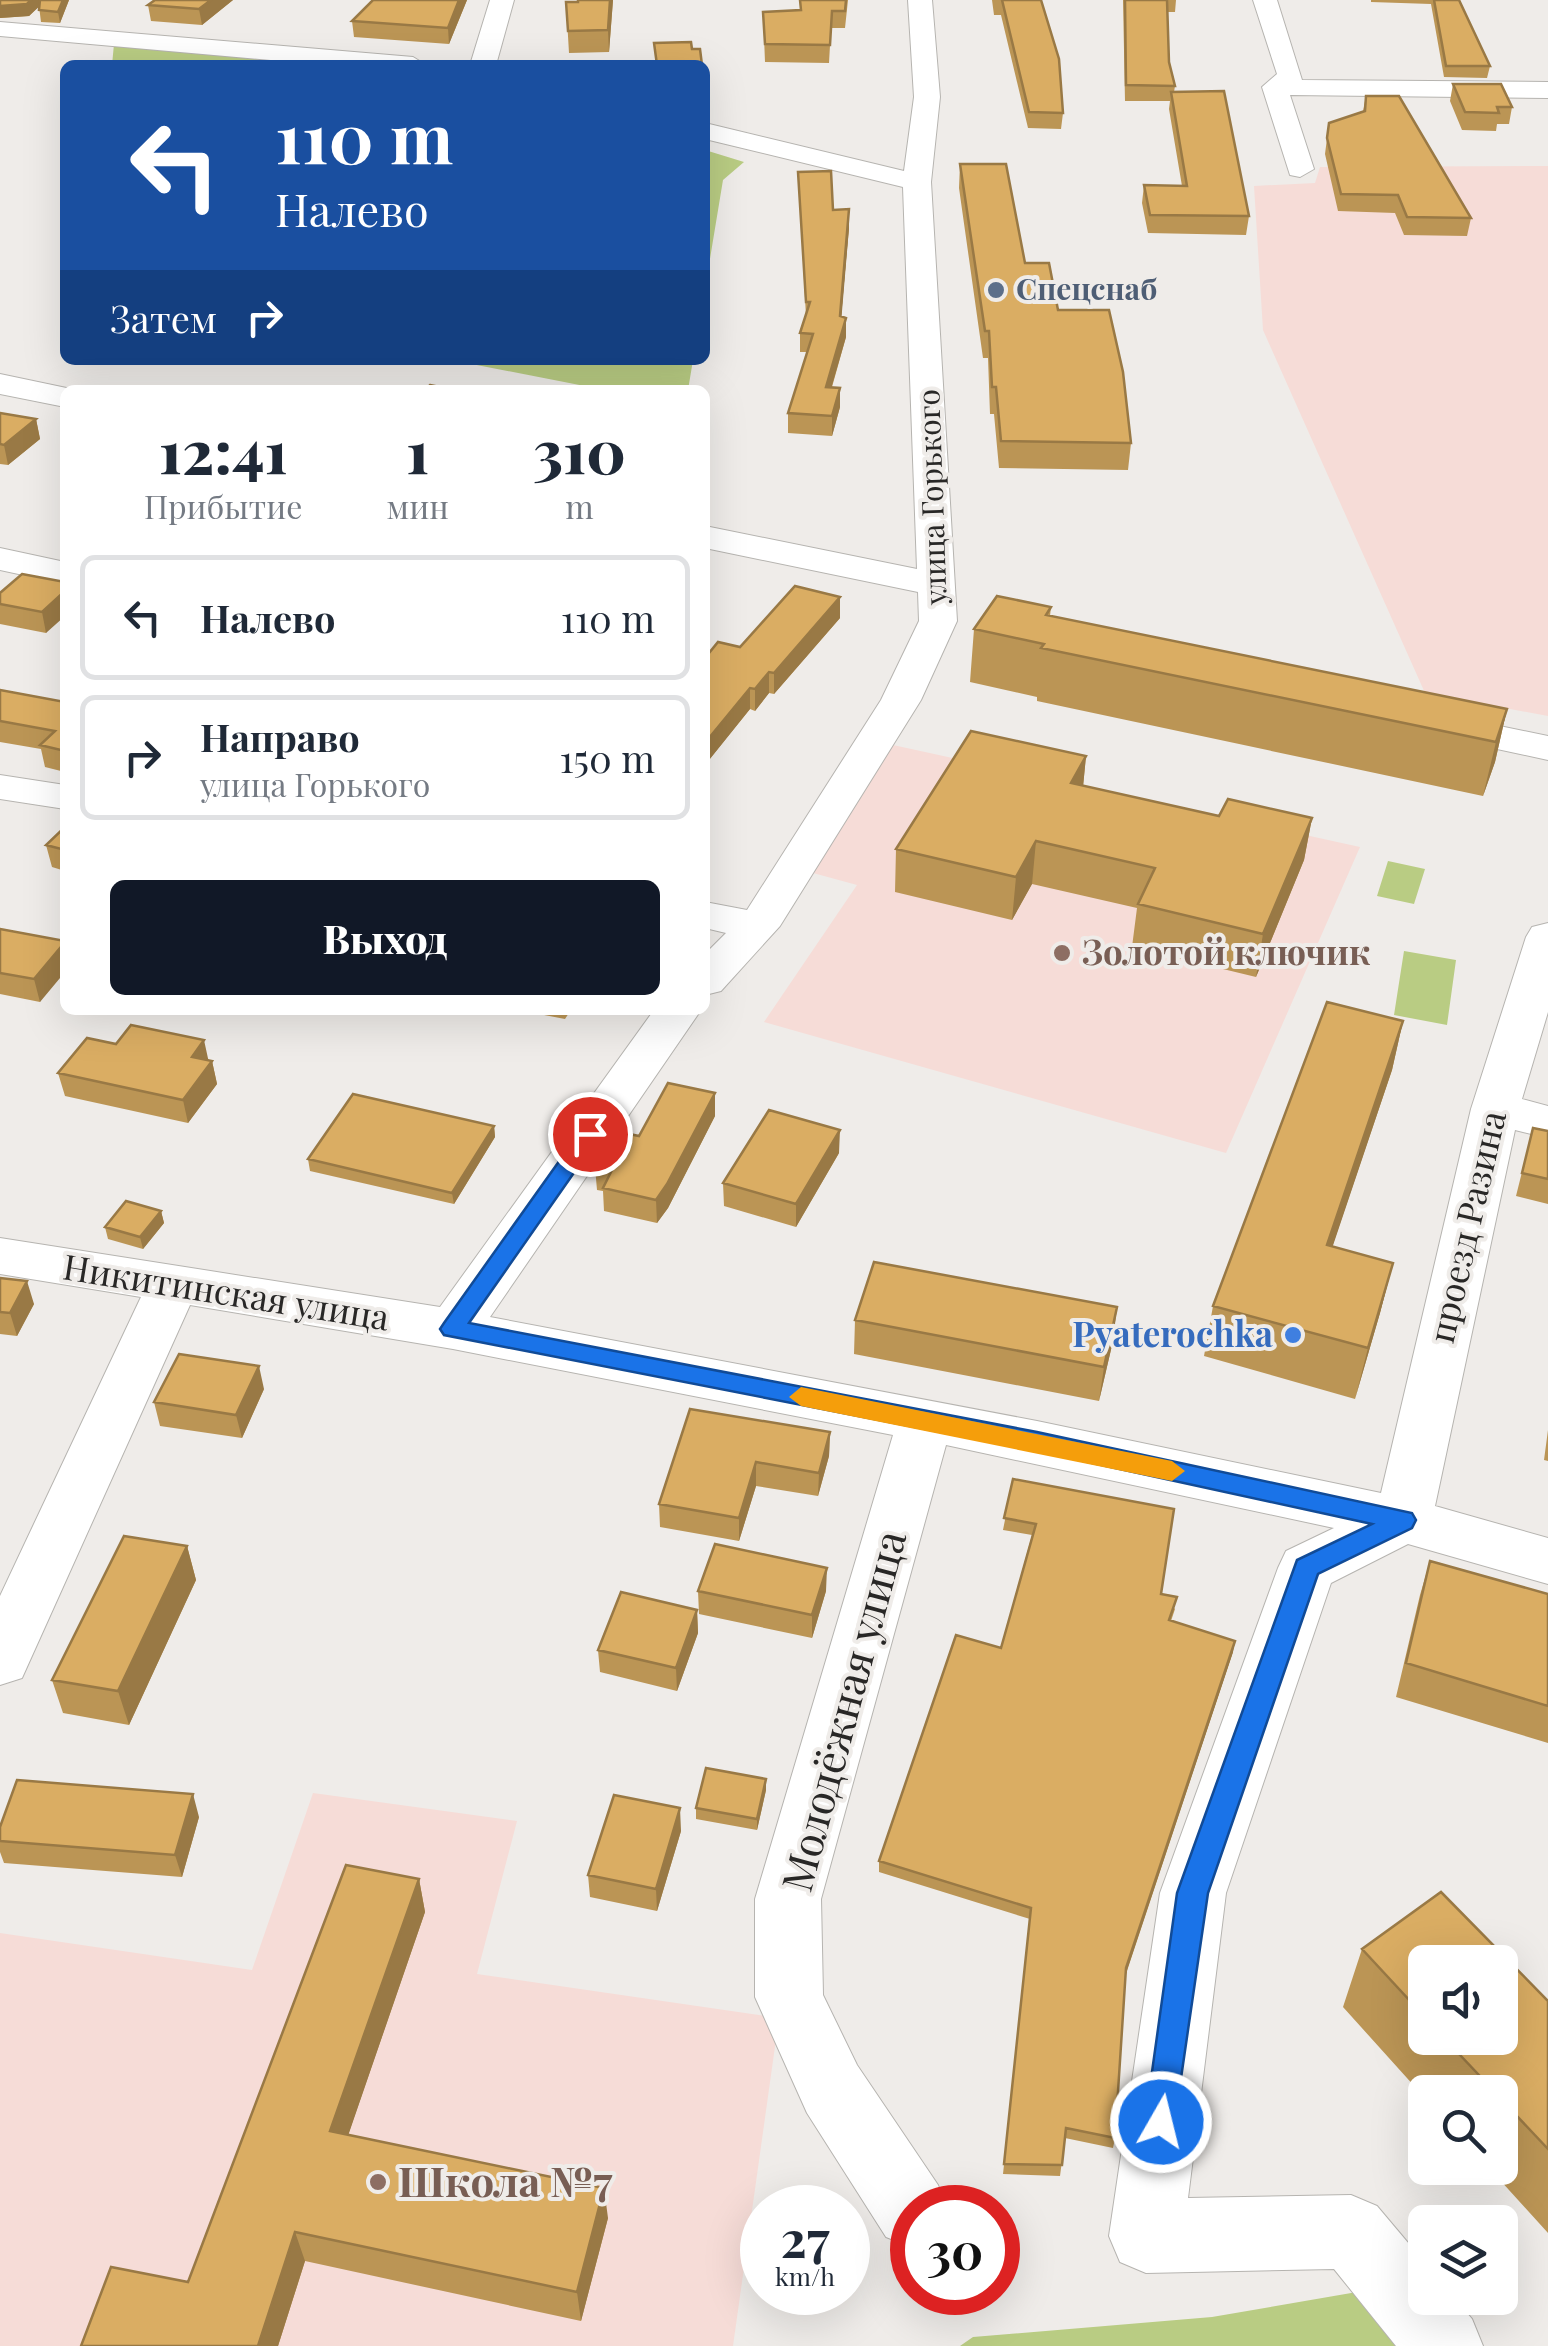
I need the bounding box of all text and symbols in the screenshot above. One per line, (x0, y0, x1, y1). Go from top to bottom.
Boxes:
text: 110 m (275, 88, 453, 182)
icon: left (110, 100, 240, 230)
text: Налево (275, 178, 429, 238)
place label: Спецснаб (1016, 268, 1157, 308)
marker: Спецснаб (985, 279, 1007, 301)
icon: right (237, 290, 292, 345)
text: Затем (110, 292, 217, 343)
street label: улица Горького (907, 388, 955, 607)
text: 12:41 (159, 409, 288, 489)
text: 1 (406, 409, 429, 489)
text: 310 (533, 409, 626, 489)
text: Прибытие (144, 484, 302, 527)
text: мин (387, 484, 449, 527)
text: m (565, 484, 594, 527)
icon: left (115, 590, 170, 645)
text: Налево (200, 592, 335, 643)
text: 110 m (561, 592, 655, 643)
text: Направо (200, 711, 360, 762)
icon: right (115, 730, 170, 785)
text: 150 m (560, 732, 655, 783)
text: улица Горького (200, 762, 430, 805)
button: Выход (110, 880, 660, 995)
place label: Золотой ключик (1082, 927, 1371, 974)
marker: Золотой ключик (1051, 942, 1073, 964)
pin (548, 1092, 633, 1177)
street label: проезд Разина (1416, 1105, 1515, 1347)
icon: arrive (563, 1107, 618, 1162)
street label: Никитинская улица (60, 1242, 393, 1340)
place label: Pyaterochka (1072, 1309, 1273, 1356)
marker: Pyaterochka (1282, 1324, 1304, 1346)
street label: Молодёжная улица (767, 1524, 917, 1897)
map controls (1408, 1945, 1518, 2315)
button: sound (1408, 1945, 1518, 2055)
position arrow (1109, 2070, 1213, 2174)
button: search (1408, 2075, 1518, 2185)
place label: Школа №7 (398, 2152, 613, 2208)
marker: Школа №7 (367, 2171, 389, 2193)
speed limit sign: 30 (890, 2185, 1020, 2315)
text: 27 (781, 2204, 829, 2271)
button: layers (1408, 2205, 1518, 2315)
text: km/h (775, 2259, 835, 2292)

